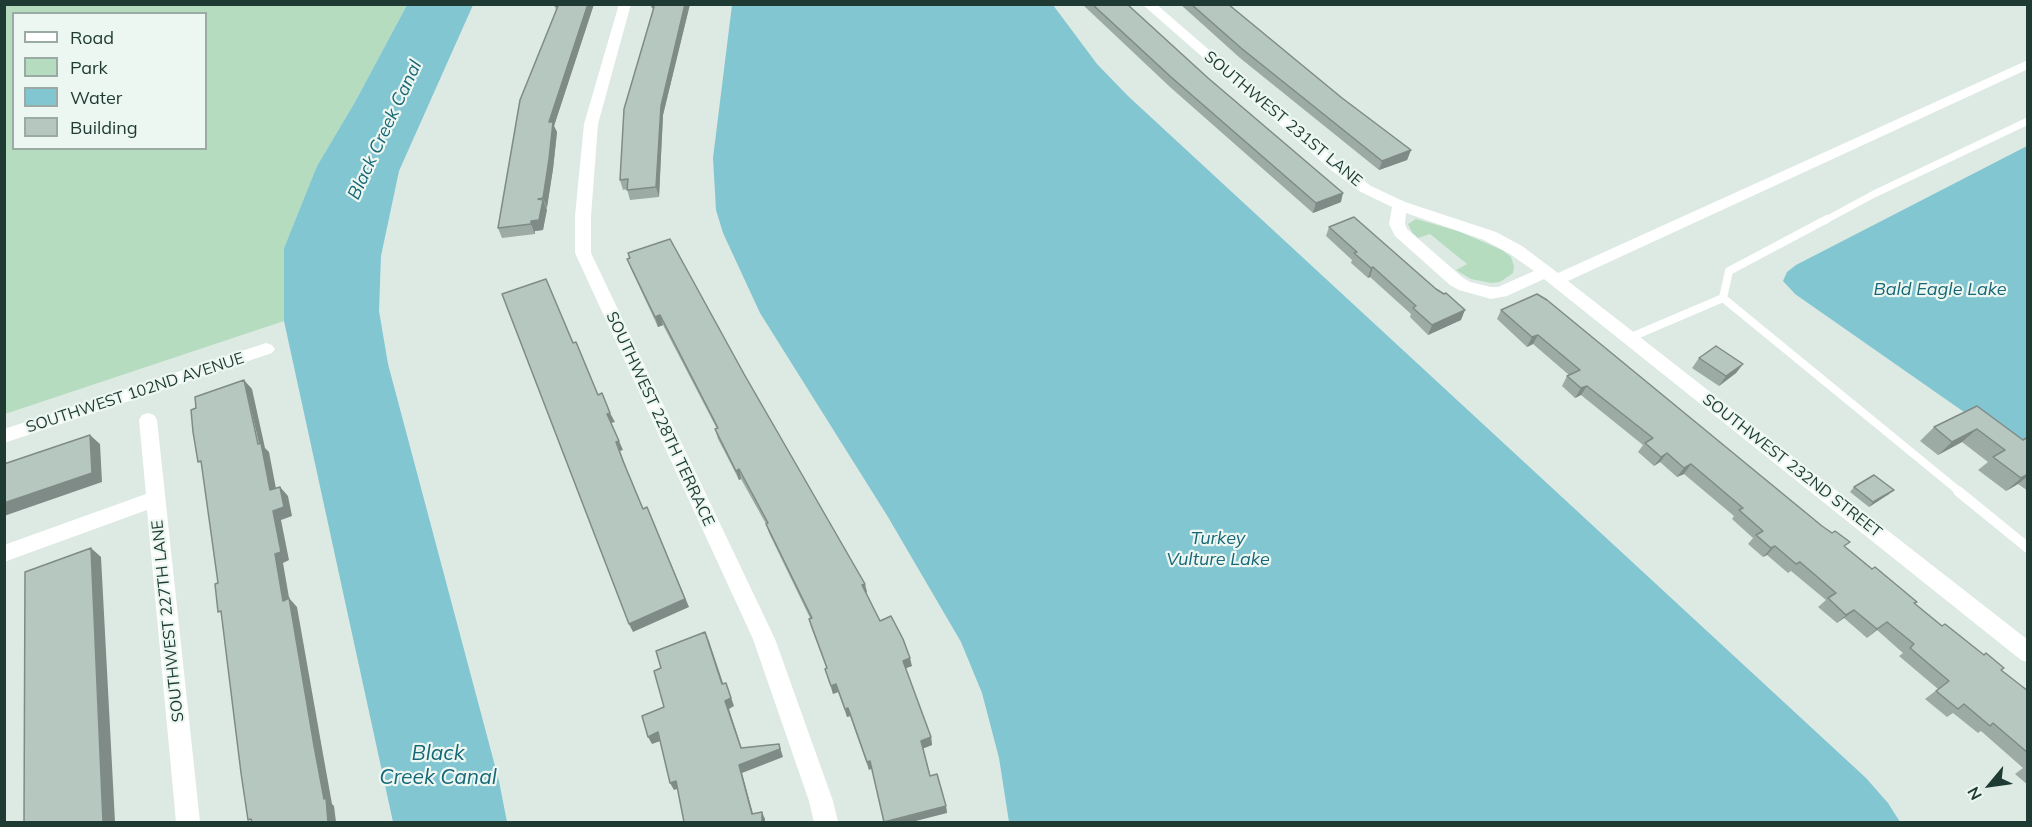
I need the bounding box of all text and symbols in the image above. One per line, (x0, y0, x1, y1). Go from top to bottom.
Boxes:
legend (12, 12, 207, 150)
text: Road (70, 26, 114, 49)
street label: SOUTHWEST 231ST LANE (1200, 47, 1366, 191)
text: Park (70, 56, 108, 79)
water label: Black Creek Canal (343, 57, 427, 203)
text: Water (70, 86, 122, 109)
text: Building (70, 116, 138, 139)
water label: Bald Eagle Lake (1873, 279, 2007, 301)
street label: SOUTHWEST 228TH TERRACE (602, 309, 718, 529)
street label: SOUTHWEST 102ND AVENUE (24, 349, 246, 437)
street label: SOUTHWEST 232ND STREET (1699, 390, 1885, 542)
street label: SOUTHWEST 227TH LANE (148, 519, 188, 723)
water label: Turkey Vulture Lake (1166, 528, 1270, 570)
water label: Black Creek Canal (379, 741, 497, 791)
north arrow (1960, 755, 2020, 815)
text: N (1963, 784, 1986, 804)

